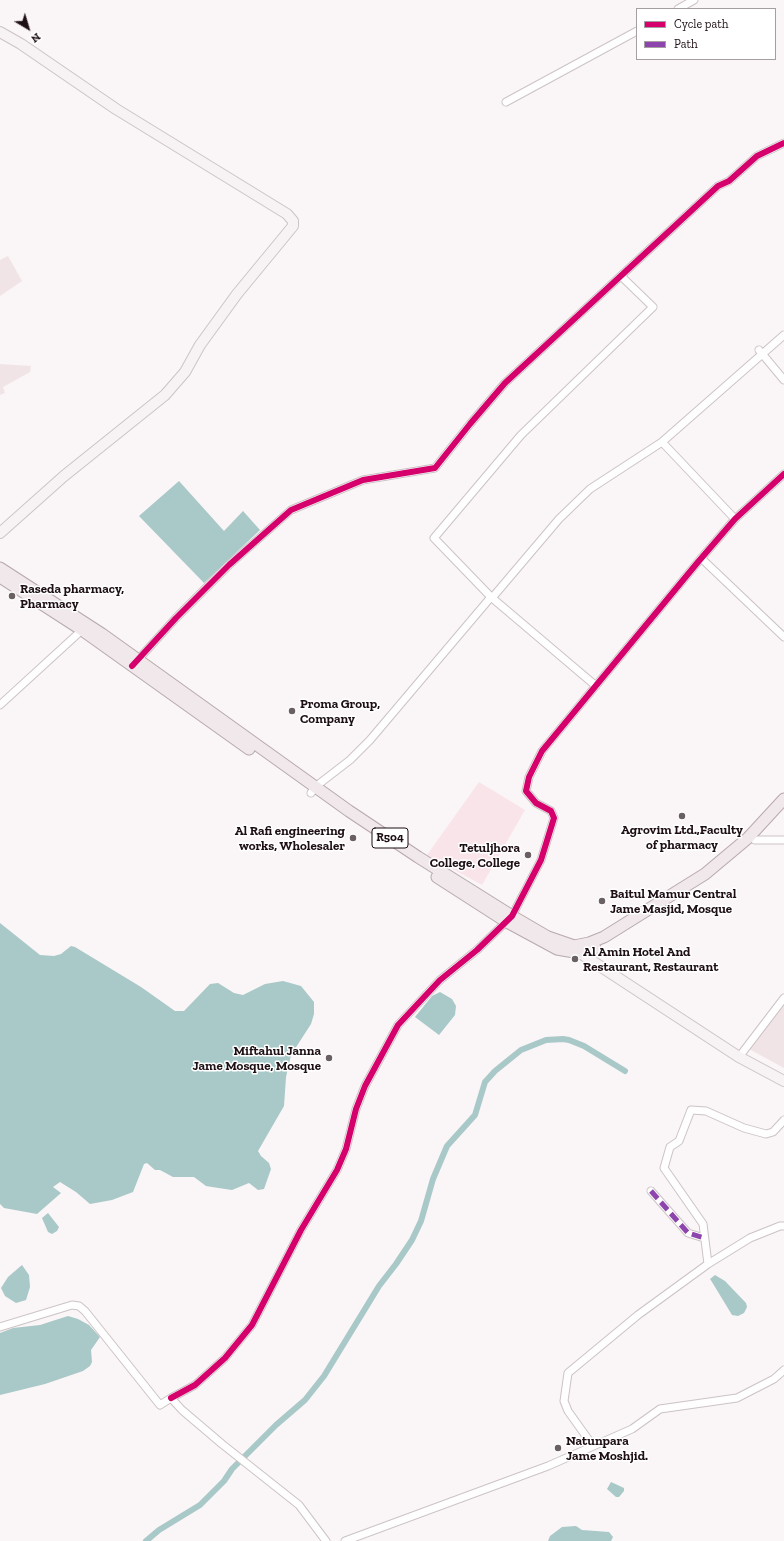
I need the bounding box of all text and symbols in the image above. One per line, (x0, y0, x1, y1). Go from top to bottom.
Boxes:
north arrow (8, 8, 48, 48)
legend (636, 8, 776, 60)
text: Cycle path (674, 17, 728, 31)
text: N (28, 30, 43, 46)
text: Path (674, 37, 698, 51)
place label: Raseda pharmacy, Pharmacy (20, 581, 124, 612)
marker: Raseda pharmacy, Pharmacy (7, 591, 17, 601)
place label: Proma Group, Company (300, 696, 380, 727)
marker: Proma Group, Company (287, 706, 297, 716)
marker: Agrovim Ltd.,Faculty of pharmacy (677, 811, 687, 821)
place label: Agrovim Ltd.,Faculty of pharmacy (621, 822, 743, 853)
place label: Al Rafi engineering works, Wholesaler (235, 823, 345, 854)
road number: R504 (372, 828, 408, 848)
marker: Al Rafi engineering works, Wholesaler (348, 833, 358, 843)
place label: Tetuljhora College, College (430, 840, 520, 871)
marker: Tetuljhora College, College (523, 850, 533, 860)
place label: Baitul Mamur Central Jame Masjid, Mosque (610, 886, 736, 917)
marker: Baitul Mamur Central Jame Masjid, Mosque (597, 896, 607, 906)
place label: Al Amin Hotel And Restaurant, Restaurant (583, 944, 718, 975)
marker: Al Amin Hotel And Restaurant, Restaurant (570, 954, 580, 964)
place label: Miftahul Janna Jame Mosque, Mosque (193, 1043, 321, 1074)
marker: Miftahul Janna Jame Mosque, Mosque (324, 1053, 334, 1063)
place label: Natunpara Jame Moshjid. (566, 1433, 648, 1464)
marker: Natunpara Jame Moshjid. (553, 1443, 563, 1453)

